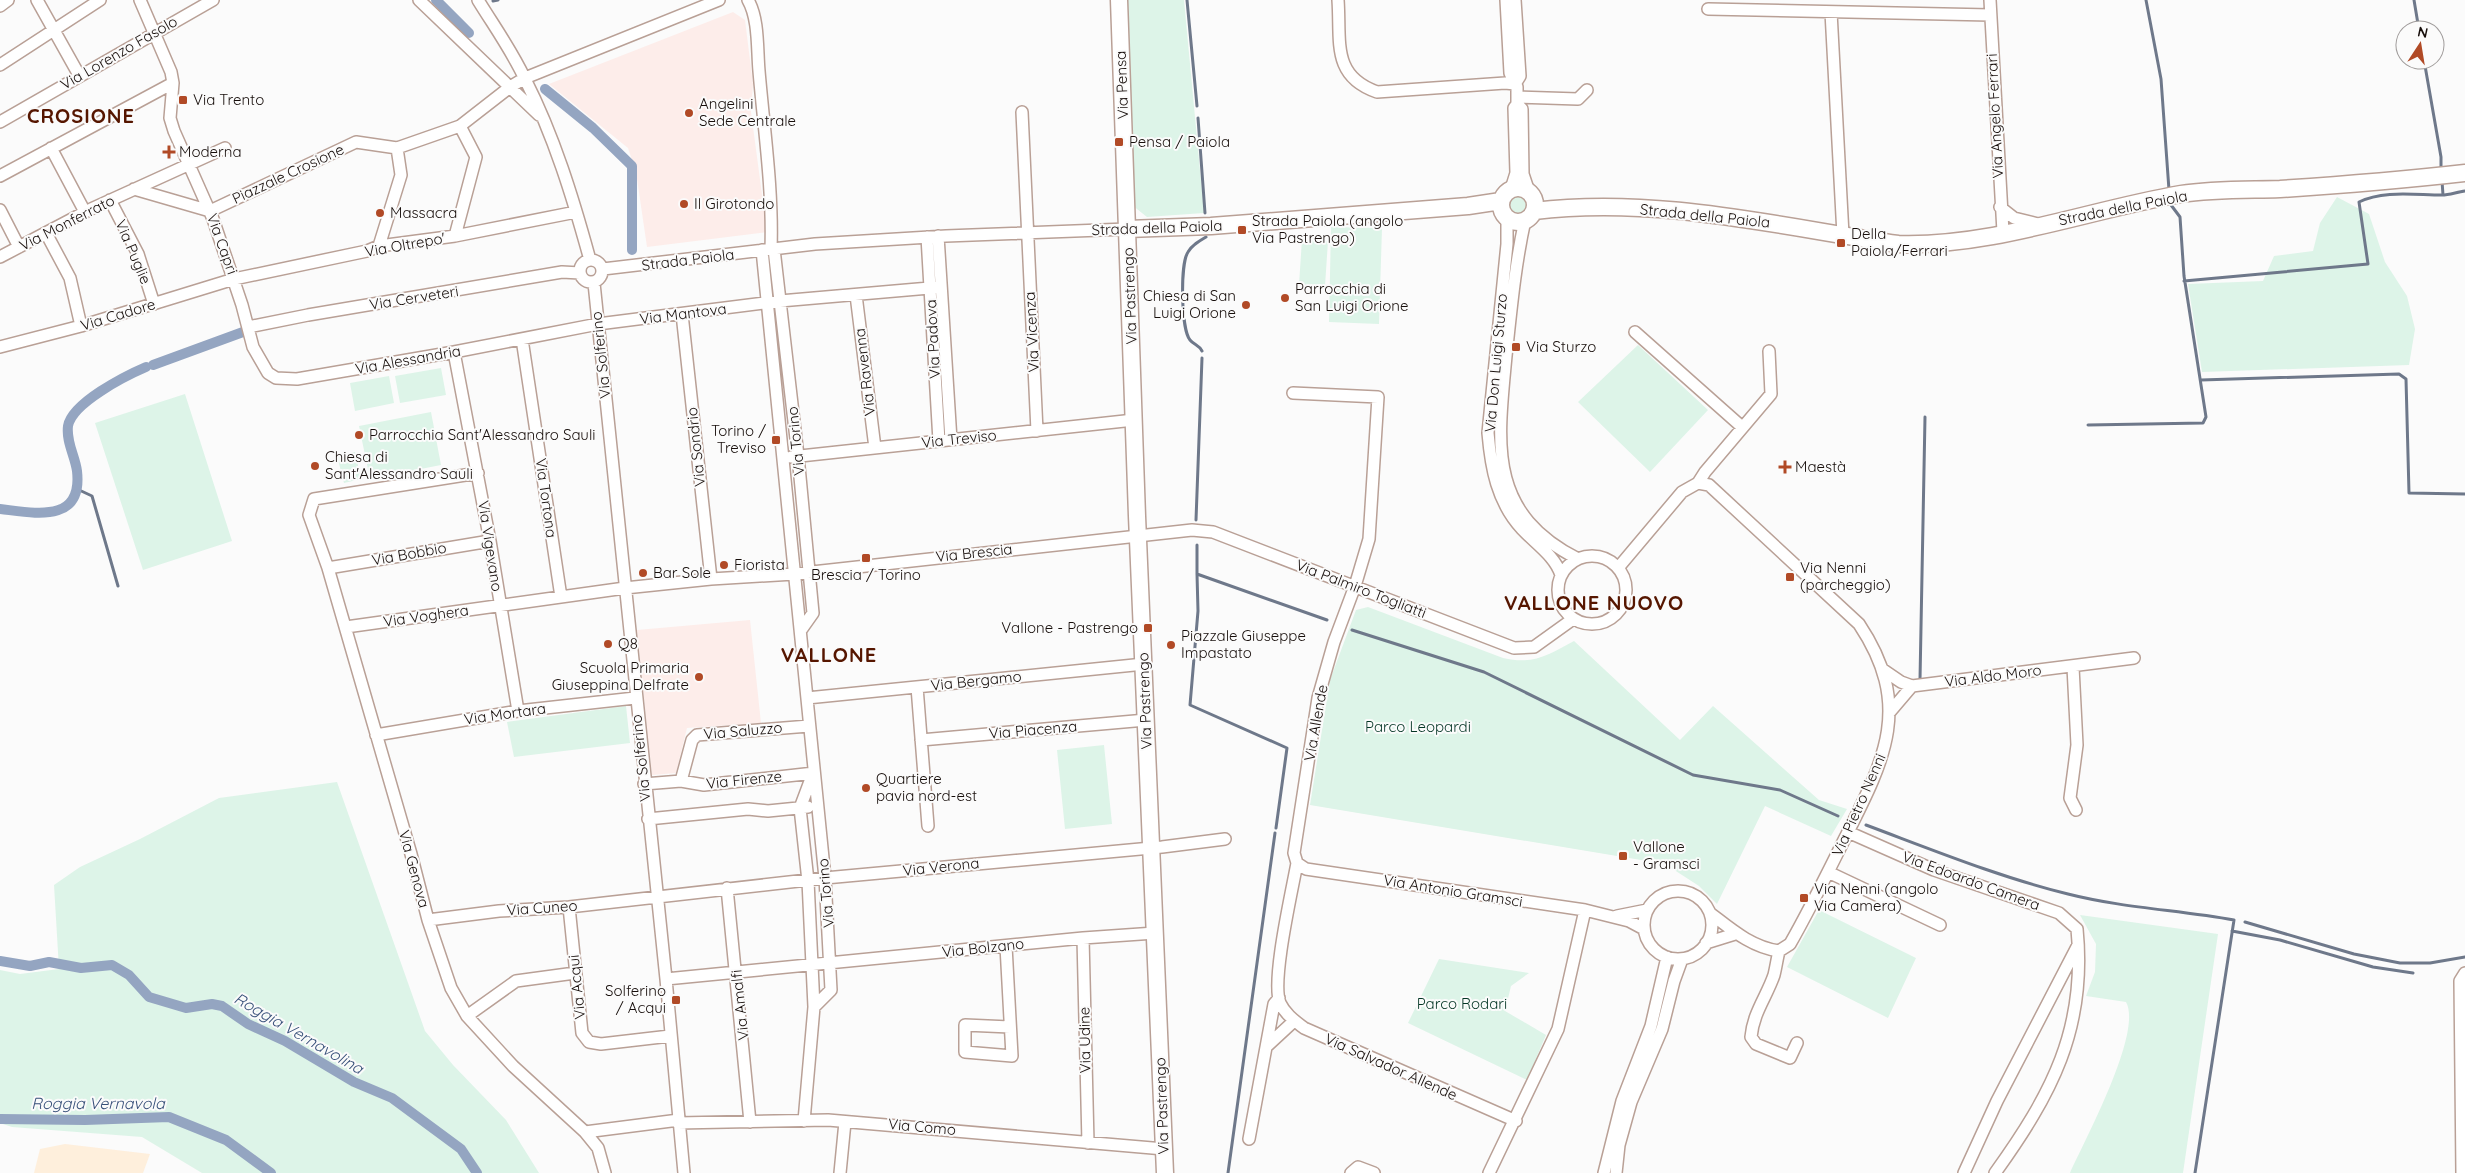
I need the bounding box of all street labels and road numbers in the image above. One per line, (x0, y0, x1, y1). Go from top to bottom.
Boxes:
street label: Via Lorenzo Fasolo (57, 11, 181, 94)
street label: Via Pensa (1111, 50, 1132, 120)
street label: Via Angelo Ferrari (1982, 53, 2007, 179)
street label: Piazzale Crosione (229, 139, 347, 208)
street label: Strada della Paiola (2057, 186, 2189, 229)
street label: Via Monferrato (16, 190, 118, 255)
street label: Strada della Paiola (1639, 199, 1771, 232)
street label: Via Capri (203, 211, 242, 277)
street label: Strada della Paiola (1091, 216, 1223, 239)
street label: Via Puglie (111, 217, 156, 287)
street label: Via Oltrepo' (363, 228, 447, 261)
street label: Strada Paiola (641, 244, 735, 275)
street label: Via Pastrengo (1118, 247, 1141, 345)
street label: Via Cerveteri (368, 281, 460, 314)
street label: Via Vicenza (1020, 291, 1043, 373)
street label: Via Don Luigi Sturzo (1480, 293, 1511, 433)
street label: Via Cadore (78, 294, 158, 335)
street label: Via Mantova (638, 299, 728, 328)
street label: Via Padova (921, 299, 944, 379)
street label: Via Solferino (586, 311, 615, 399)
street label: Via Ravenna (850, 327, 879, 417)
street label: Via Alessandria (354, 341, 462, 378)
street label: Via Sondrio (682, 406, 709, 488)
street label: Via Torino (782, 406, 809, 477)
street label: Via Treviso (920, 425, 998, 452)
street label: Via Tortona (532, 457, 561, 539)
street label: Via Vigevano (474, 499, 507, 593)
street label: Via Bobbio (370, 538, 448, 569)
street label: Via Brescia (935, 539, 1013, 566)
street label: Via Palmiro Togliatti (1293, 555, 1429, 622)
street label: Via Voghera (382, 600, 470, 631)
street label: Via Pastrengo (1133, 652, 1156, 750)
street label: Via Aldo Moro (1943, 660, 2043, 691)
street label: Via Bergamo (930, 666, 1022, 695)
street label: Via Allende (1299, 683, 1332, 763)
street label: Via Mortara (463, 698, 547, 729)
street label: Via Solferino (626, 714, 655, 802)
street label: Via Piacenza (988, 716, 1078, 743)
street label: Via Saluzzo (703, 718, 783, 743)
street label: Via Pietro Nenni (1827, 750, 1890, 859)
street label: Via Firenze (705, 766, 783, 793)
street label: Via Genova (395, 828, 434, 910)
street label: Via Edoardo Camera (1900, 847, 2043, 914)
street label: Via Verona (902, 853, 980, 880)
street label: Via Torino (813, 858, 838, 928)
street label: Via Antonio Gramsci (1382, 870, 1524, 911)
street label: Via Cuneo (506, 896, 578, 919)
street label: Via Bolzano (941, 934, 1025, 961)
street label: Via Acqui (564, 954, 589, 1020)
street label: Via Amalfi (726, 969, 753, 1041)
street label: Via Udine (1074, 1007, 1095, 1073)
street label: Via Salvador Allende (1322, 1029, 1460, 1104)
street label: Via Pastrengo (1150, 1057, 1173, 1155)
street label: Via Como (887, 1114, 957, 1139)

